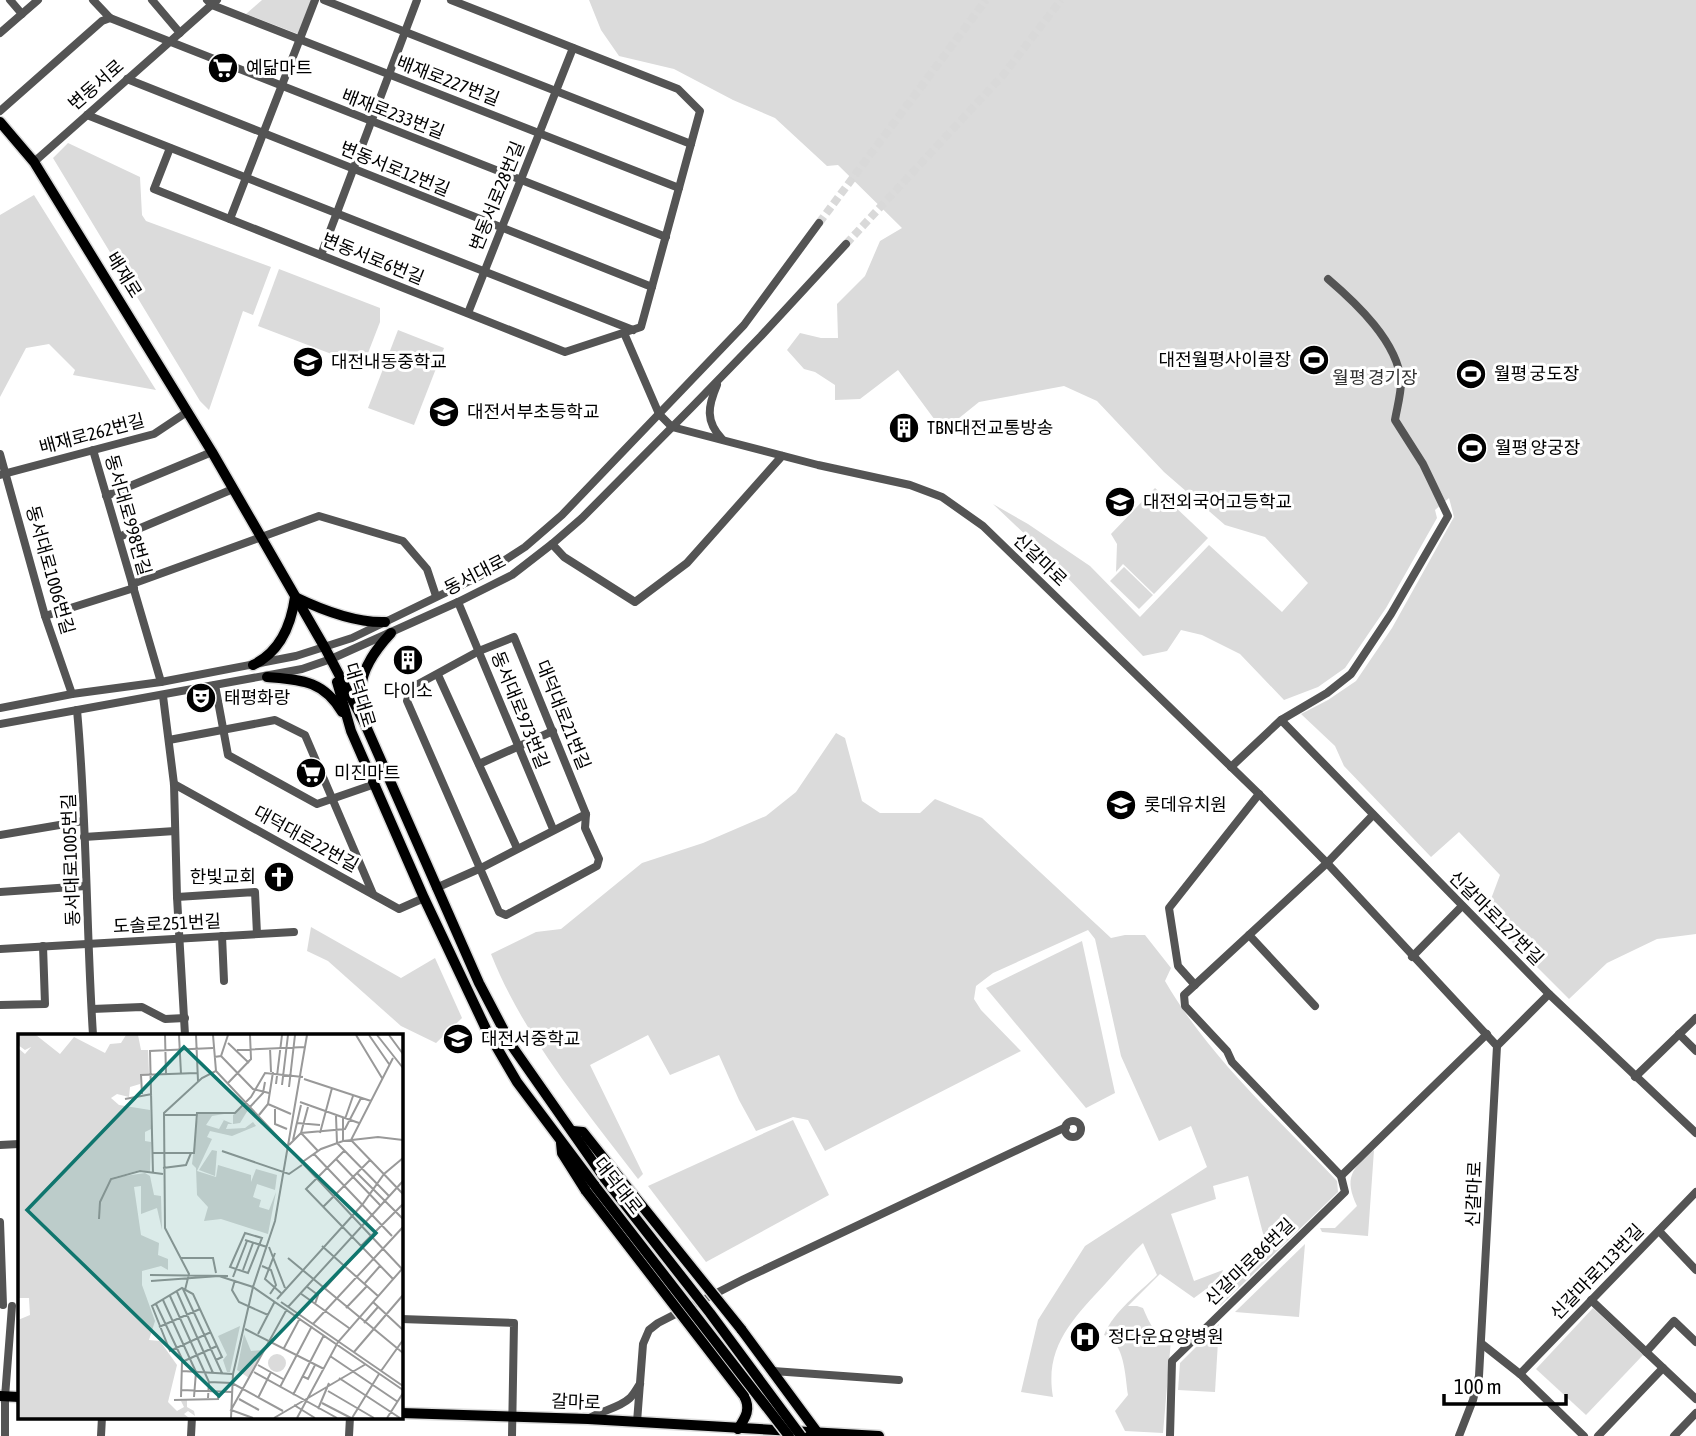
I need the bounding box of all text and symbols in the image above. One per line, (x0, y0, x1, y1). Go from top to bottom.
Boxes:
supermarket icon: 예닮마트 (206, 51, 240, 85)
street label: 배재로227번길 (394, 51, 502, 110)
street label: 변동서로 (64, 55, 128, 114)
place label: 예닮마트 (246, 57, 312, 78)
street label: 배재로233번길 (339, 84, 447, 143)
street label: 변동서로12번길 (337, 137, 453, 200)
street label: 변동서로28번길 (465, 138, 528, 254)
street label: 변동서로6번길 (319, 229, 427, 288)
street label: 배재로 (102, 248, 146, 301)
sports icon: 대전월평사이클장 (1297, 343, 1331, 377)
school or university icon: 대전내동중학교 (291, 345, 325, 379)
place label: 대전월평사이클장 (1159, 349, 1291, 370)
place label: 대전내동중학교 (331, 351, 447, 372)
sports icon: 월평 궁도장 (1454, 357, 1488, 391)
place label: 월평 궁도장 (1494, 363, 1579, 384)
park label: 월평 경기장 (1332, 367, 1418, 388)
school or university icon: 대전서부초등학교 (427, 395, 461, 429)
place label: 대전서부초등학교 (467, 401, 599, 422)
street label: 배재로262번길 (37, 409, 147, 458)
building icon: TBN대전교통방송 (887, 411, 921, 445)
place label: TBN대전교통방송 (927, 417, 1053, 438)
sports icon: 월평 양궁장 (1455, 431, 1489, 465)
place label: 월평 양궁장 (1495, 437, 1580, 458)
street label: 동서대로998번길 (101, 452, 156, 578)
school or university icon: 대전외국어고등학교 (1103, 485, 1137, 519)
place label: 대전외국어고등학교 (1143, 491, 1292, 512)
street label: 동서대로1006번길 (22, 503, 79, 637)
street label: 신갈마로 (1009, 529, 1071, 590)
street label: 동서대로 (440, 550, 509, 599)
building icon: 다이소 (391, 643, 425, 677)
street label: 동서대로973번길 (487, 648, 554, 772)
street label: 대덕대로21번길 (532, 657, 595, 773)
street label: 대덕대로 (341, 660, 380, 730)
place label: 다이소 (383, 680, 433, 701)
theatre icon: 태평화랑 (184, 681, 218, 715)
place label: 태평화랑 (224, 687, 290, 708)
supermarket icon: 미진마트 (294, 756, 328, 790)
place label: 미진마트 (334, 762, 400, 783)
school or university icon: 롯데유치원 (1104, 788, 1138, 822)
street label: 동서대로1005번길 (58, 793, 83, 927)
place label: 롯데유치원 (1144, 794, 1227, 815)
street label: 대덕대로22번길 (250, 801, 362, 876)
church icon: 한빛교회 (262, 860, 296, 894)
place label: 한빛교회 (190, 866, 256, 887)
street label: 신갈마로127번길 (1445, 866, 1548, 969)
street label: 도솔로251번길 (112, 910, 222, 937)
school or university icon: 대전서중학교 (441, 1022, 475, 1056)
place label: 대전서중학교 (481, 1028, 580, 1049)
inset map (18, 1034, 402, 1418)
street label: 대덕대로 (590, 1153, 647, 1218)
street label: 신갈마로 (1462, 1161, 1485, 1227)
street label: 신갈마로86번길 (1201, 1214, 1299, 1310)
street label: 신갈마로113번길 (1546, 1219, 1648, 1324)
hospital icon: 정다운요양병원 (1068, 1320, 1102, 1354)
place label: 정다운요양병원 (1108, 1326, 1224, 1347)
scale bar (1444, 1362, 1566, 1406)
text: 100 m (1454, 1374, 1502, 1398)
street label: 갈마로 (551, 1390, 601, 1413)

